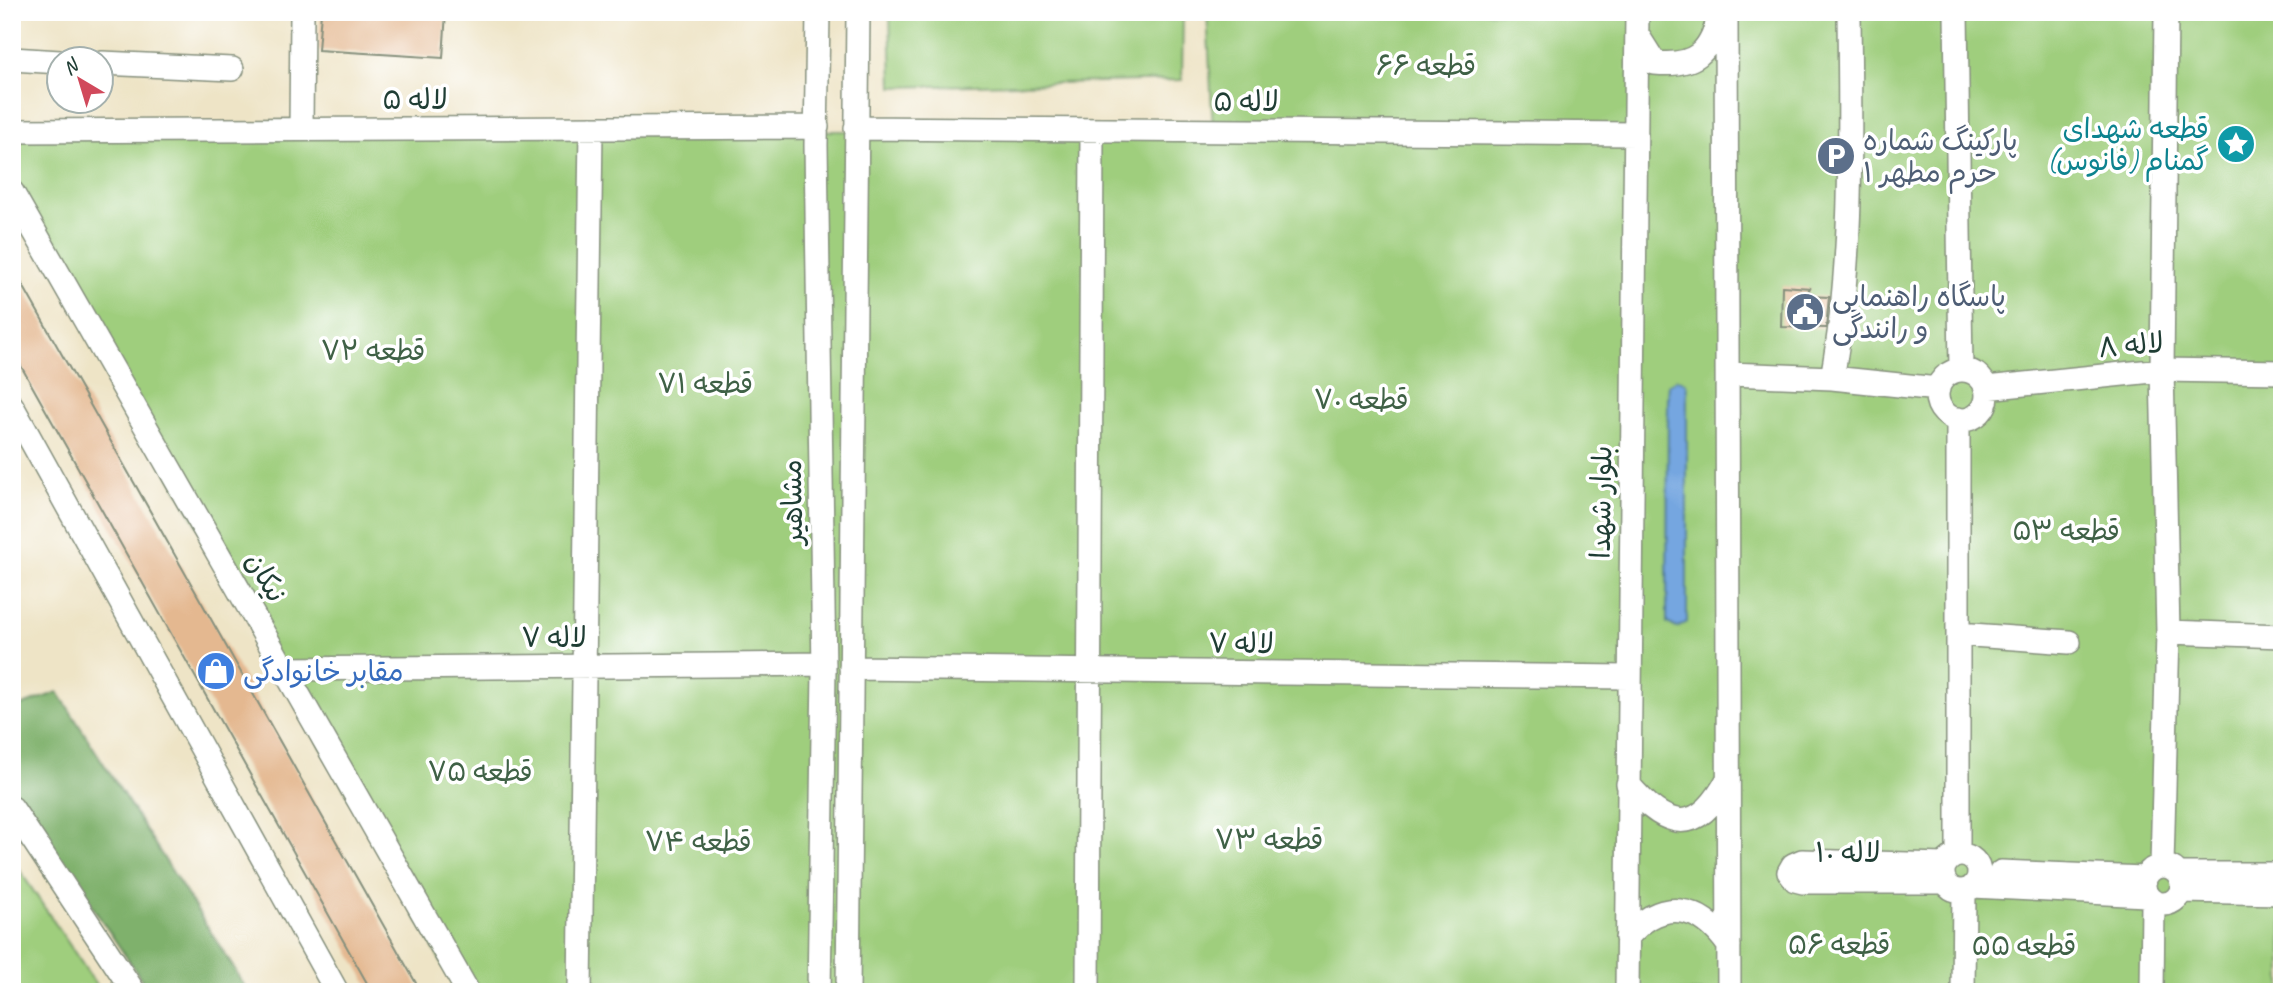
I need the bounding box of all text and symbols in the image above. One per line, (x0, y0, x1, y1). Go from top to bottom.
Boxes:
north arrow (46, 46, 116, 116)
park label: قطعه ۶۶ (1376, 48, 1476, 83)
text: N (58, 52, 85, 80)
street label: لاله ۵ (382, 82, 448, 117)
street label: لاله ۵ (1213, 84, 1279, 119)
place label: قطعه‌ شهدای گمنام (فانوس) (2047, 111, 2209, 182)
place label: پارکینگ شماره ۱ حرم مطهر (1863, 123, 2018, 194)
place icon: قطعه‌ شهدای گمنام (فانوس) (2215, 123, 2257, 165)
parking icon: پارکینگ شماره ۱ حرم مطهر (1815, 135, 1857, 177)
place label: پاسگاه راهنمایی و رانندگی (1832, 279, 2006, 346)
public building icon: پاسگاه راهنمایی و رانندگی (1784, 291, 1826, 333)
street label: لاله ۸ (2097, 325, 2165, 365)
park label: قطعه ۷۲ (321, 333, 425, 368)
park label: قطعه ۷۱ (657, 366, 753, 401)
park label: قطعه ۷۰ (1313, 382, 1409, 417)
street label: بلوار شهدا (1583, 445, 1619, 559)
street label: مشاهیر (774, 459, 810, 547)
park label: قطعه ۵۳ (2012, 513, 2120, 548)
street label: نیکان (238, 546, 294, 608)
street label: لاله ۷ (521, 620, 587, 655)
street label: لاله ۷ (1208, 625, 1274, 661)
shop icon: مقابر خانوادگی (195, 650, 237, 692)
place label: مقابر خانوادگی (243, 654, 404, 689)
park label: قطعه ۷۵ (427, 754, 533, 789)
park label: قطعه ۷۳ (1215, 822, 1323, 857)
park label: قطعه ۷۴ (644, 824, 752, 859)
street label: لاله ۱۰ (1815, 835, 1881, 870)
park label: قطعه ۵۶ (1788, 927, 1890, 962)
park label: قطعه ۵۵ (1972, 928, 2076, 963)

